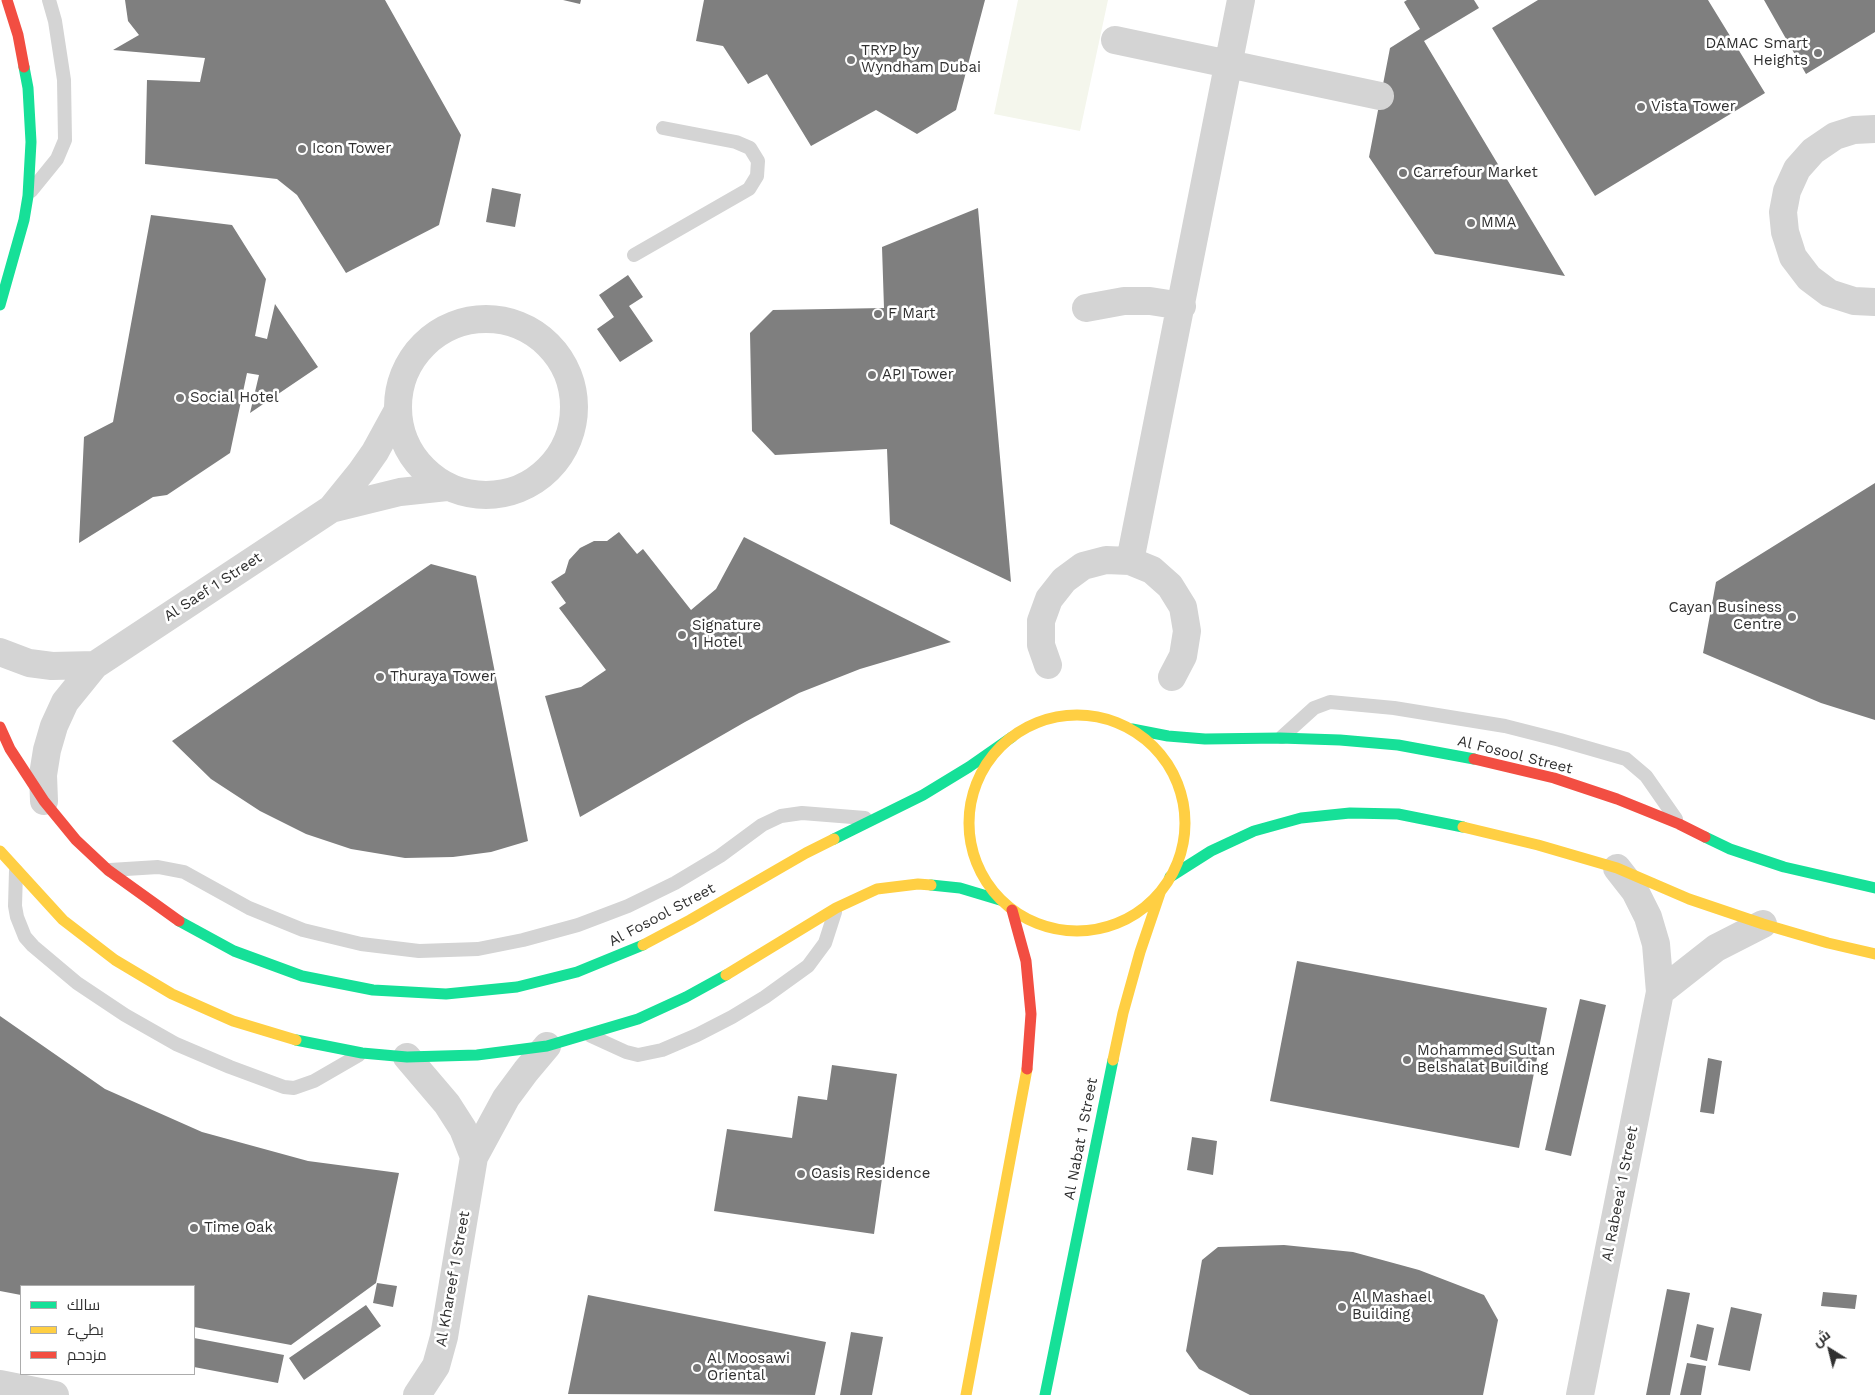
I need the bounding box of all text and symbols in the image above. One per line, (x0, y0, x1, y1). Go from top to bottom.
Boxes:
place label: DAMAC Smart Heights (1706, 35, 1808, 70)
place label: TRYP by Wyndham Dubai (861, 42, 981, 77)
marker: DAMAC Smart Heights (1812, 47, 1824, 59)
marker: TRYP by Wyndham Dubai (845, 54, 857, 66)
place label: Vista Tower (1651, 98, 1736, 116)
marker: Vista Tower (1635, 101, 1647, 113)
place label: Icon Tower (312, 140, 391, 158)
marker: Icon Tower (296, 143, 308, 155)
place label: Carrefour Market (1413, 164, 1538, 182)
marker: Carrefour Market (1397, 167, 1409, 179)
place label: MMA (1481, 214, 1517, 232)
marker: MMA (1465, 217, 1477, 229)
place label: F Mart (888, 305, 935, 323)
marker: F Mart (872, 308, 884, 320)
place label: API Tower (882, 366, 954, 384)
marker: API Tower (866, 369, 878, 381)
place label: Social Hotel (190, 389, 278, 407)
marker: Social Hotel (174, 392, 186, 404)
street label: Al Saef 1 Street (161, 549, 265, 625)
place label: Cayan Business Centre (1669, 599, 1782, 634)
marker: Cayan Business Centre (1786, 611, 1798, 623)
place label: Signature 1 Hotel (692, 617, 761, 652)
marker: Signature 1 Hotel (676, 629, 688, 641)
place label: Thuraya Tower (390, 668, 496, 686)
marker: Thuraya Tower (374, 671, 386, 683)
street label: Al Fosool Street (1456, 732, 1574, 778)
street label: Al Fosool Street (606, 879, 718, 951)
place label: Mohammed Sultan Belshalat Building (1417, 1042, 1555, 1077)
marker: Mohammed Sultan Belshalat Building (1401, 1054, 1413, 1066)
street label: Al Nabat 1 Street (1060, 1076, 1102, 1202)
street label: Al Rabeea' 1 Street (1598, 1125, 1642, 1263)
place label: Oasis Residence (811, 1165, 930, 1183)
marker: Oasis Residence (795, 1168, 807, 1180)
street label: Al Khareef 1 Street (432, 1210, 474, 1348)
place label: Time Oak (204, 1219, 273, 1237)
marker: Time Oak (188, 1222, 200, 1234)
legend (20, 1285, 195, 1375)
place label: Al Mashael Building (1352, 1289, 1432, 1324)
text: سالك (67, 1296, 100, 1314)
marker: Al Mashael Building (1336, 1301, 1348, 1313)
text: بطيء (67, 1321, 104, 1339)
north arrow (1805, 1325, 1855, 1375)
text: ش (1809, 1326, 1833, 1350)
text: مزدحم (67, 1346, 107, 1364)
place label: Al Moosawi Oriental (707, 1350, 790, 1385)
marker: Al Moosawi Oriental (691, 1362, 703, 1374)

